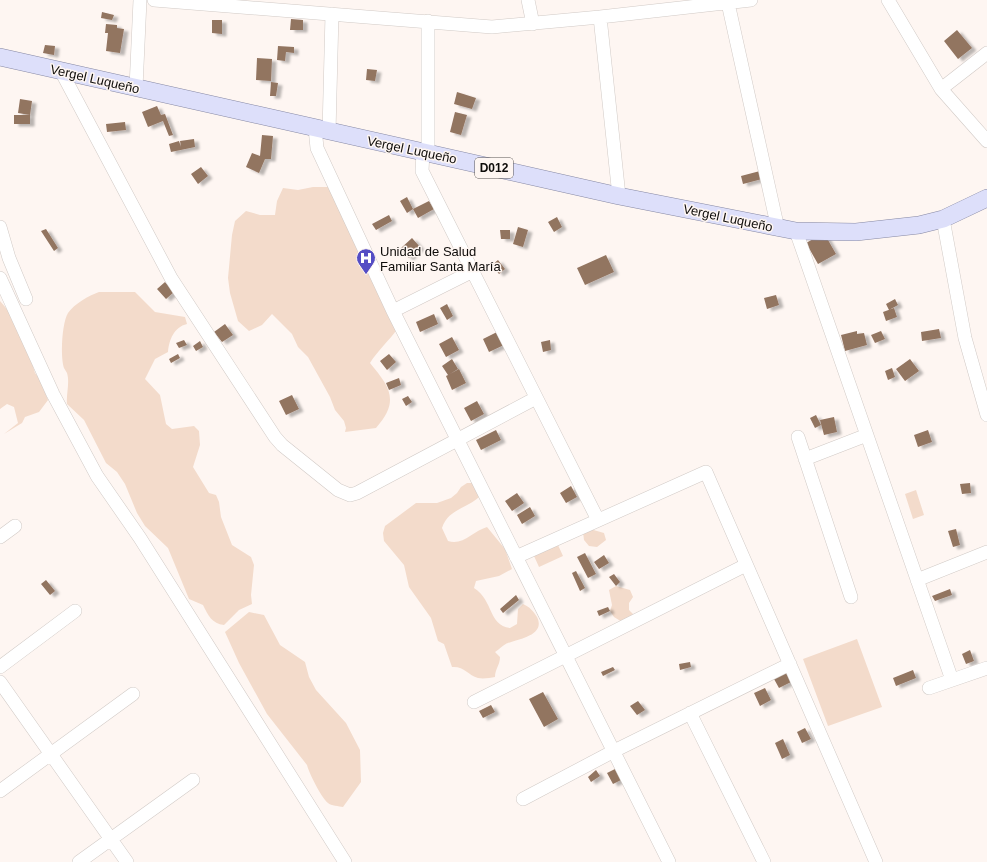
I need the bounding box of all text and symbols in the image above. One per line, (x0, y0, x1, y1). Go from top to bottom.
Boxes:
street label: Vergel Luqueño (49, 61, 141, 97)
street label: Vergel Luqueño (366, 133, 458, 167)
road number: D012 (475, 158, 513, 178)
street label: Vergel Luqueño (682, 201, 774, 235)
place label: Unidad de Salud Familiar Santa María (380, 244, 501, 274)
hospital icon: Unidad de Salud Familiar Santa María (355, 247, 377, 275)

